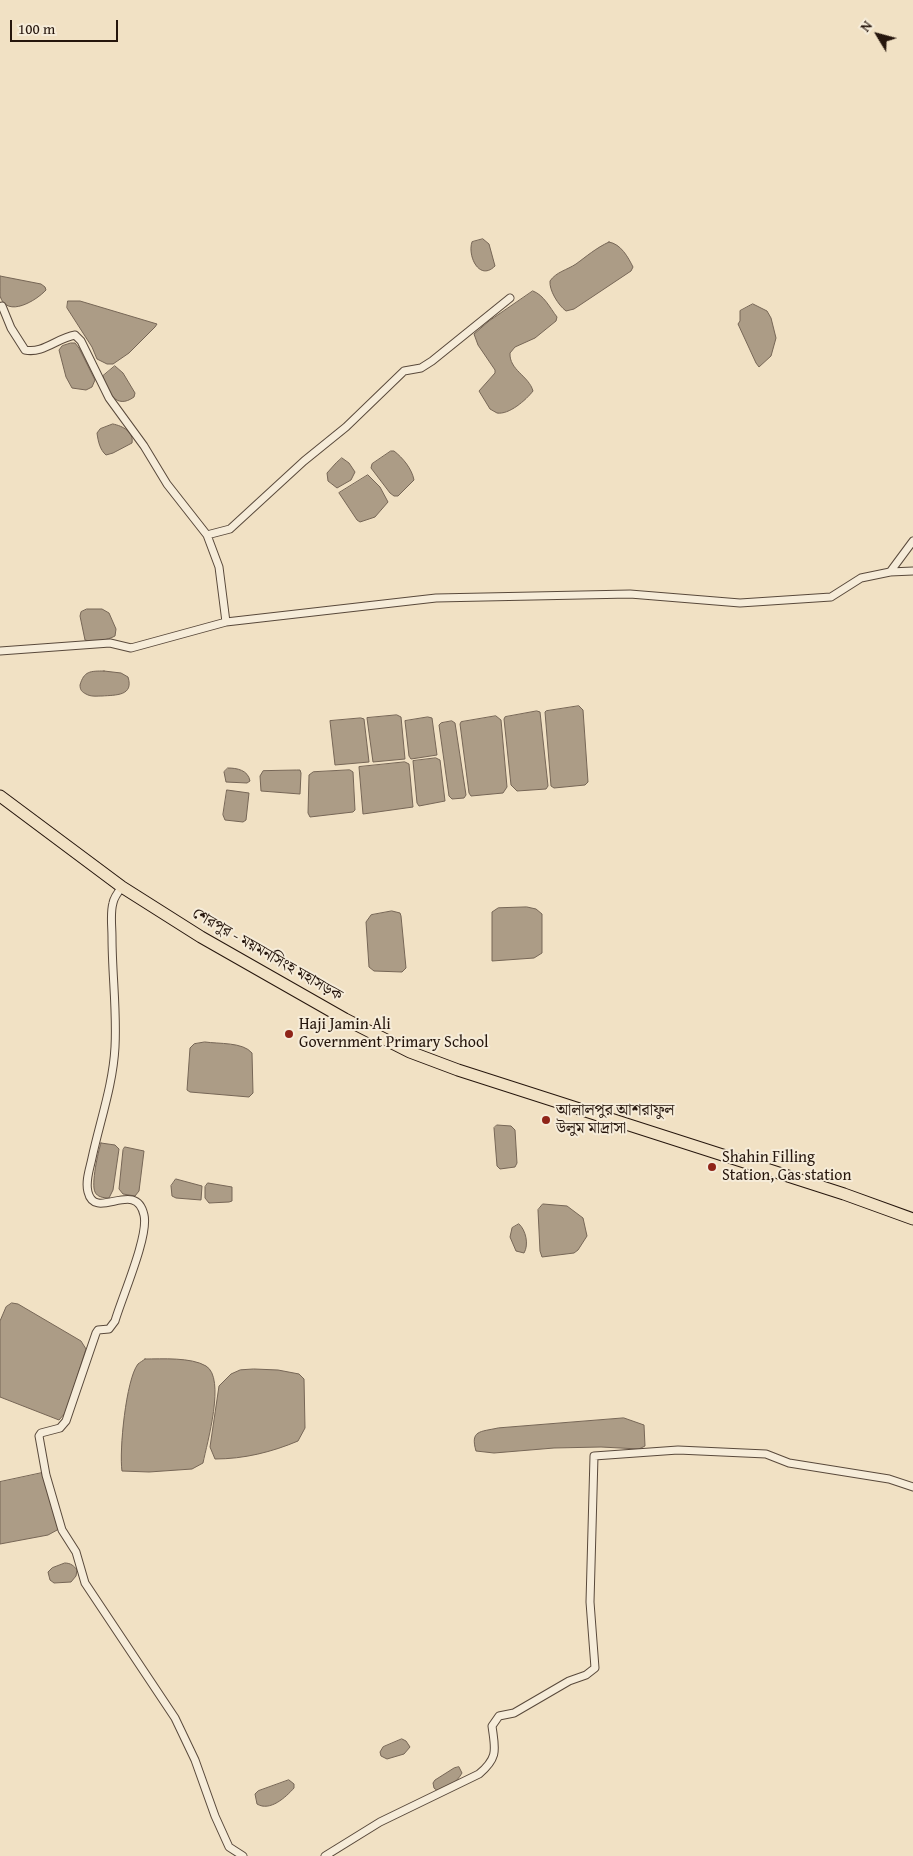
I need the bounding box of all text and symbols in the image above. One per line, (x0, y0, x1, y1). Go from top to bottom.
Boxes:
scale bar (12, 10, 120, 42)
north arrow (853, 10, 903, 60)
text: N (855, 16, 877, 36)
text: 100 m (18, 18, 55, 39)
street label: শেরপুর - ময়মনসিংহ মহাসড়ক (189, 904, 345, 1006)
place label: Haji Jamin Ali Government Primary School (299, 1015, 489, 1053)
marker: Haji Jamin Ali Government Primary School (283, 1028, 295, 1040)
place label: আলালপুর আশরাফুল উলুম মাদ্রাসা (556, 1101, 674, 1139)
marker: আলালপুর আশরাফুল উলুম মাদ্রাসা (540, 1114, 552, 1126)
place label: Shahin Filling Station, Gas station (722, 1148, 851, 1186)
marker: Shahin Filling Station, Gas station (706, 1161, 718, 1173)

